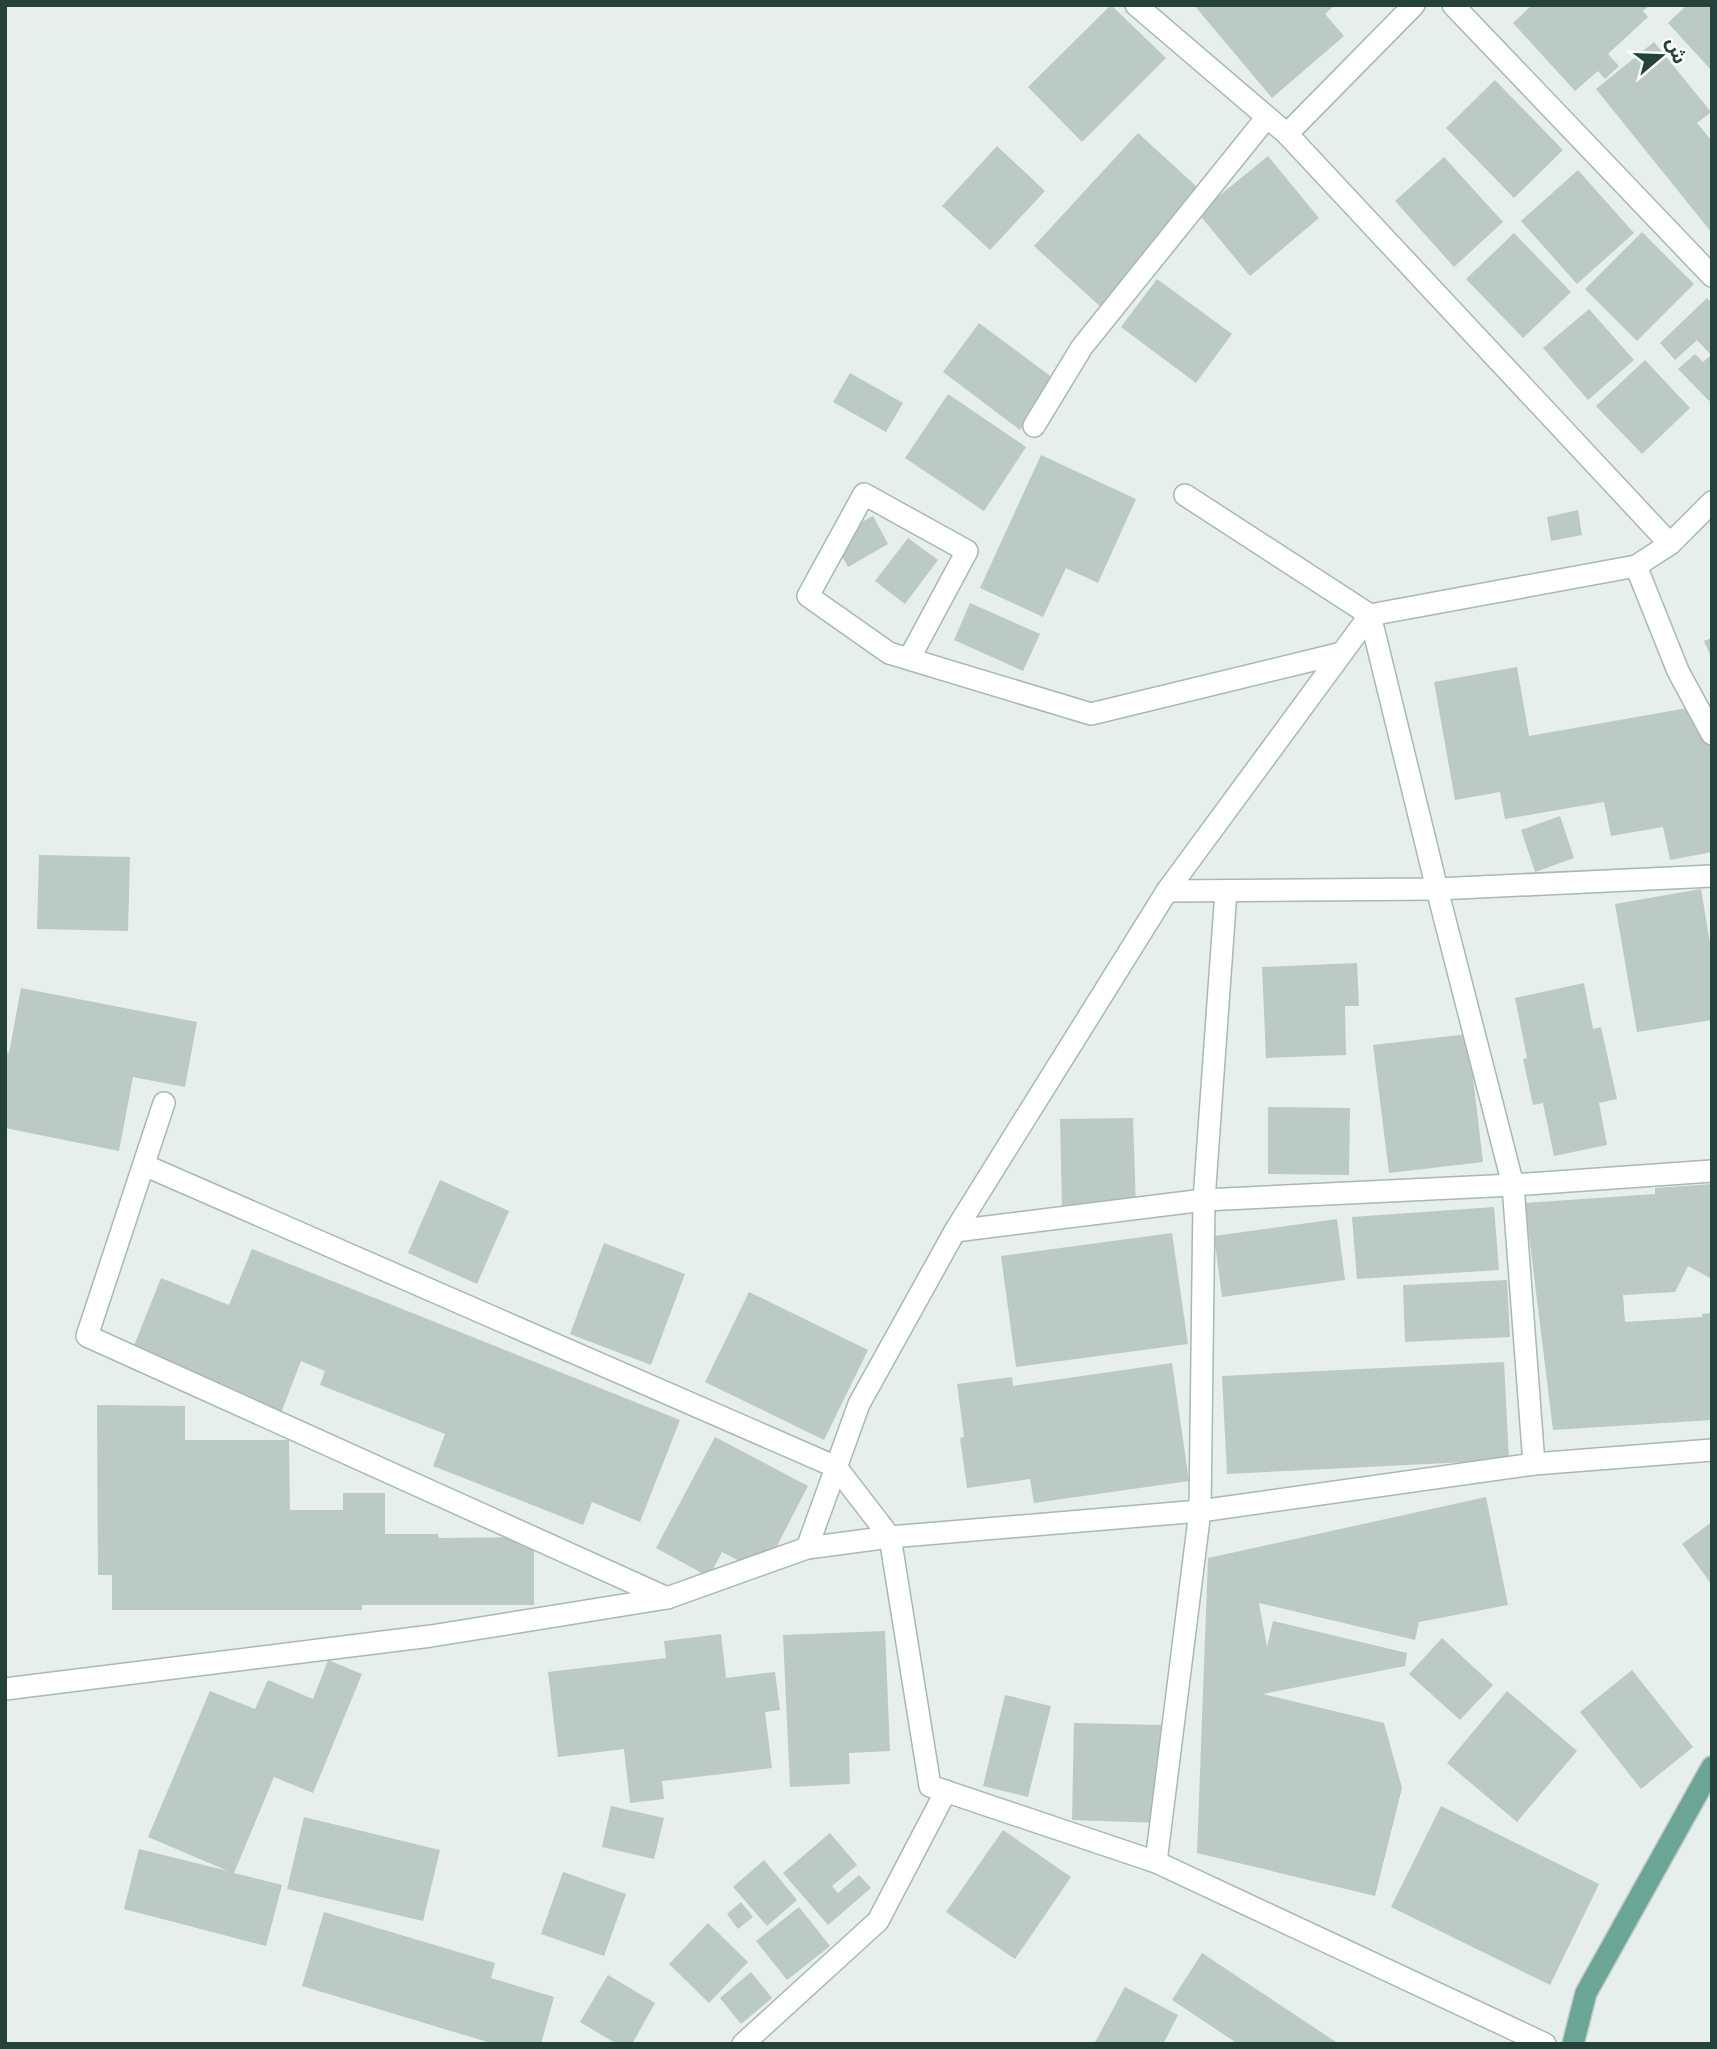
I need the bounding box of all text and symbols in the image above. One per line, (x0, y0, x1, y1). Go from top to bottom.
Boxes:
north arrow (1626, 21, 1696, 91)
text: ش (1661, 34, 1693, 67)

